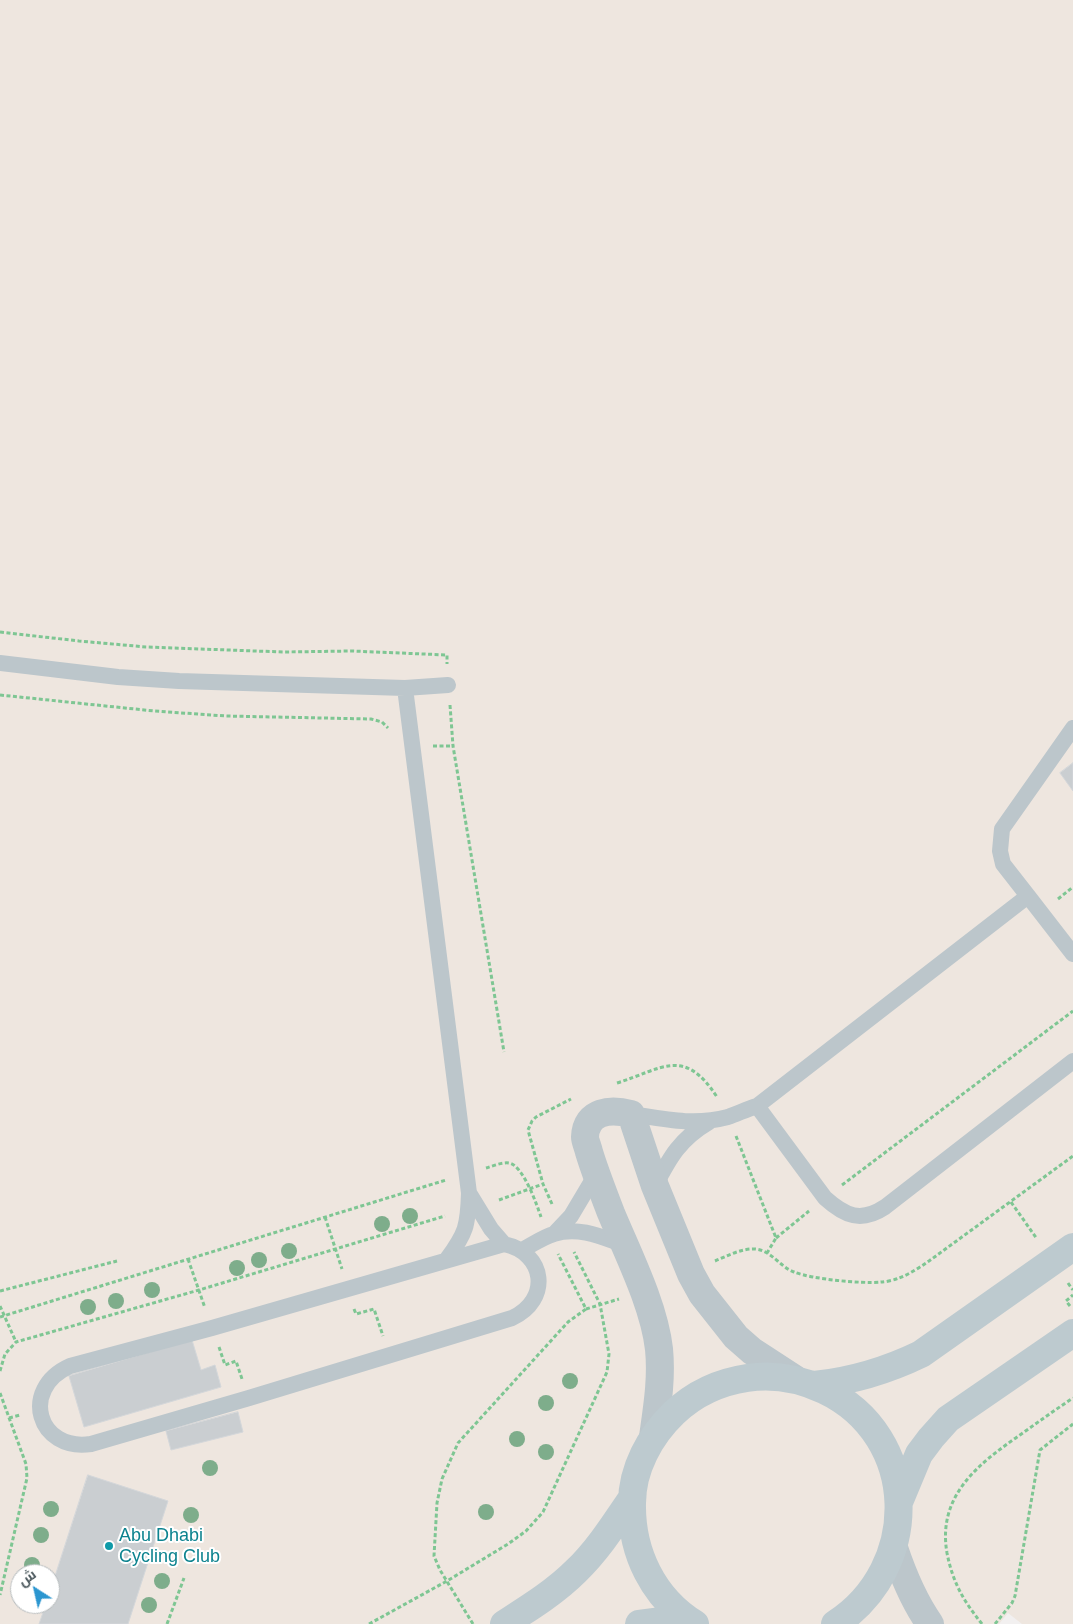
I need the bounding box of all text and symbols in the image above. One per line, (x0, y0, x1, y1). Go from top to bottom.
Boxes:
place label: Abu Dhabi Cycling Club (119, 1525, 220, 1568)
marker: Abu Dhabi Cycling Club (103, 1540, 115, 1552)
north arrow (10, 1564, 60, 1614)
text: ش (15, 1566, 39, 1589)

